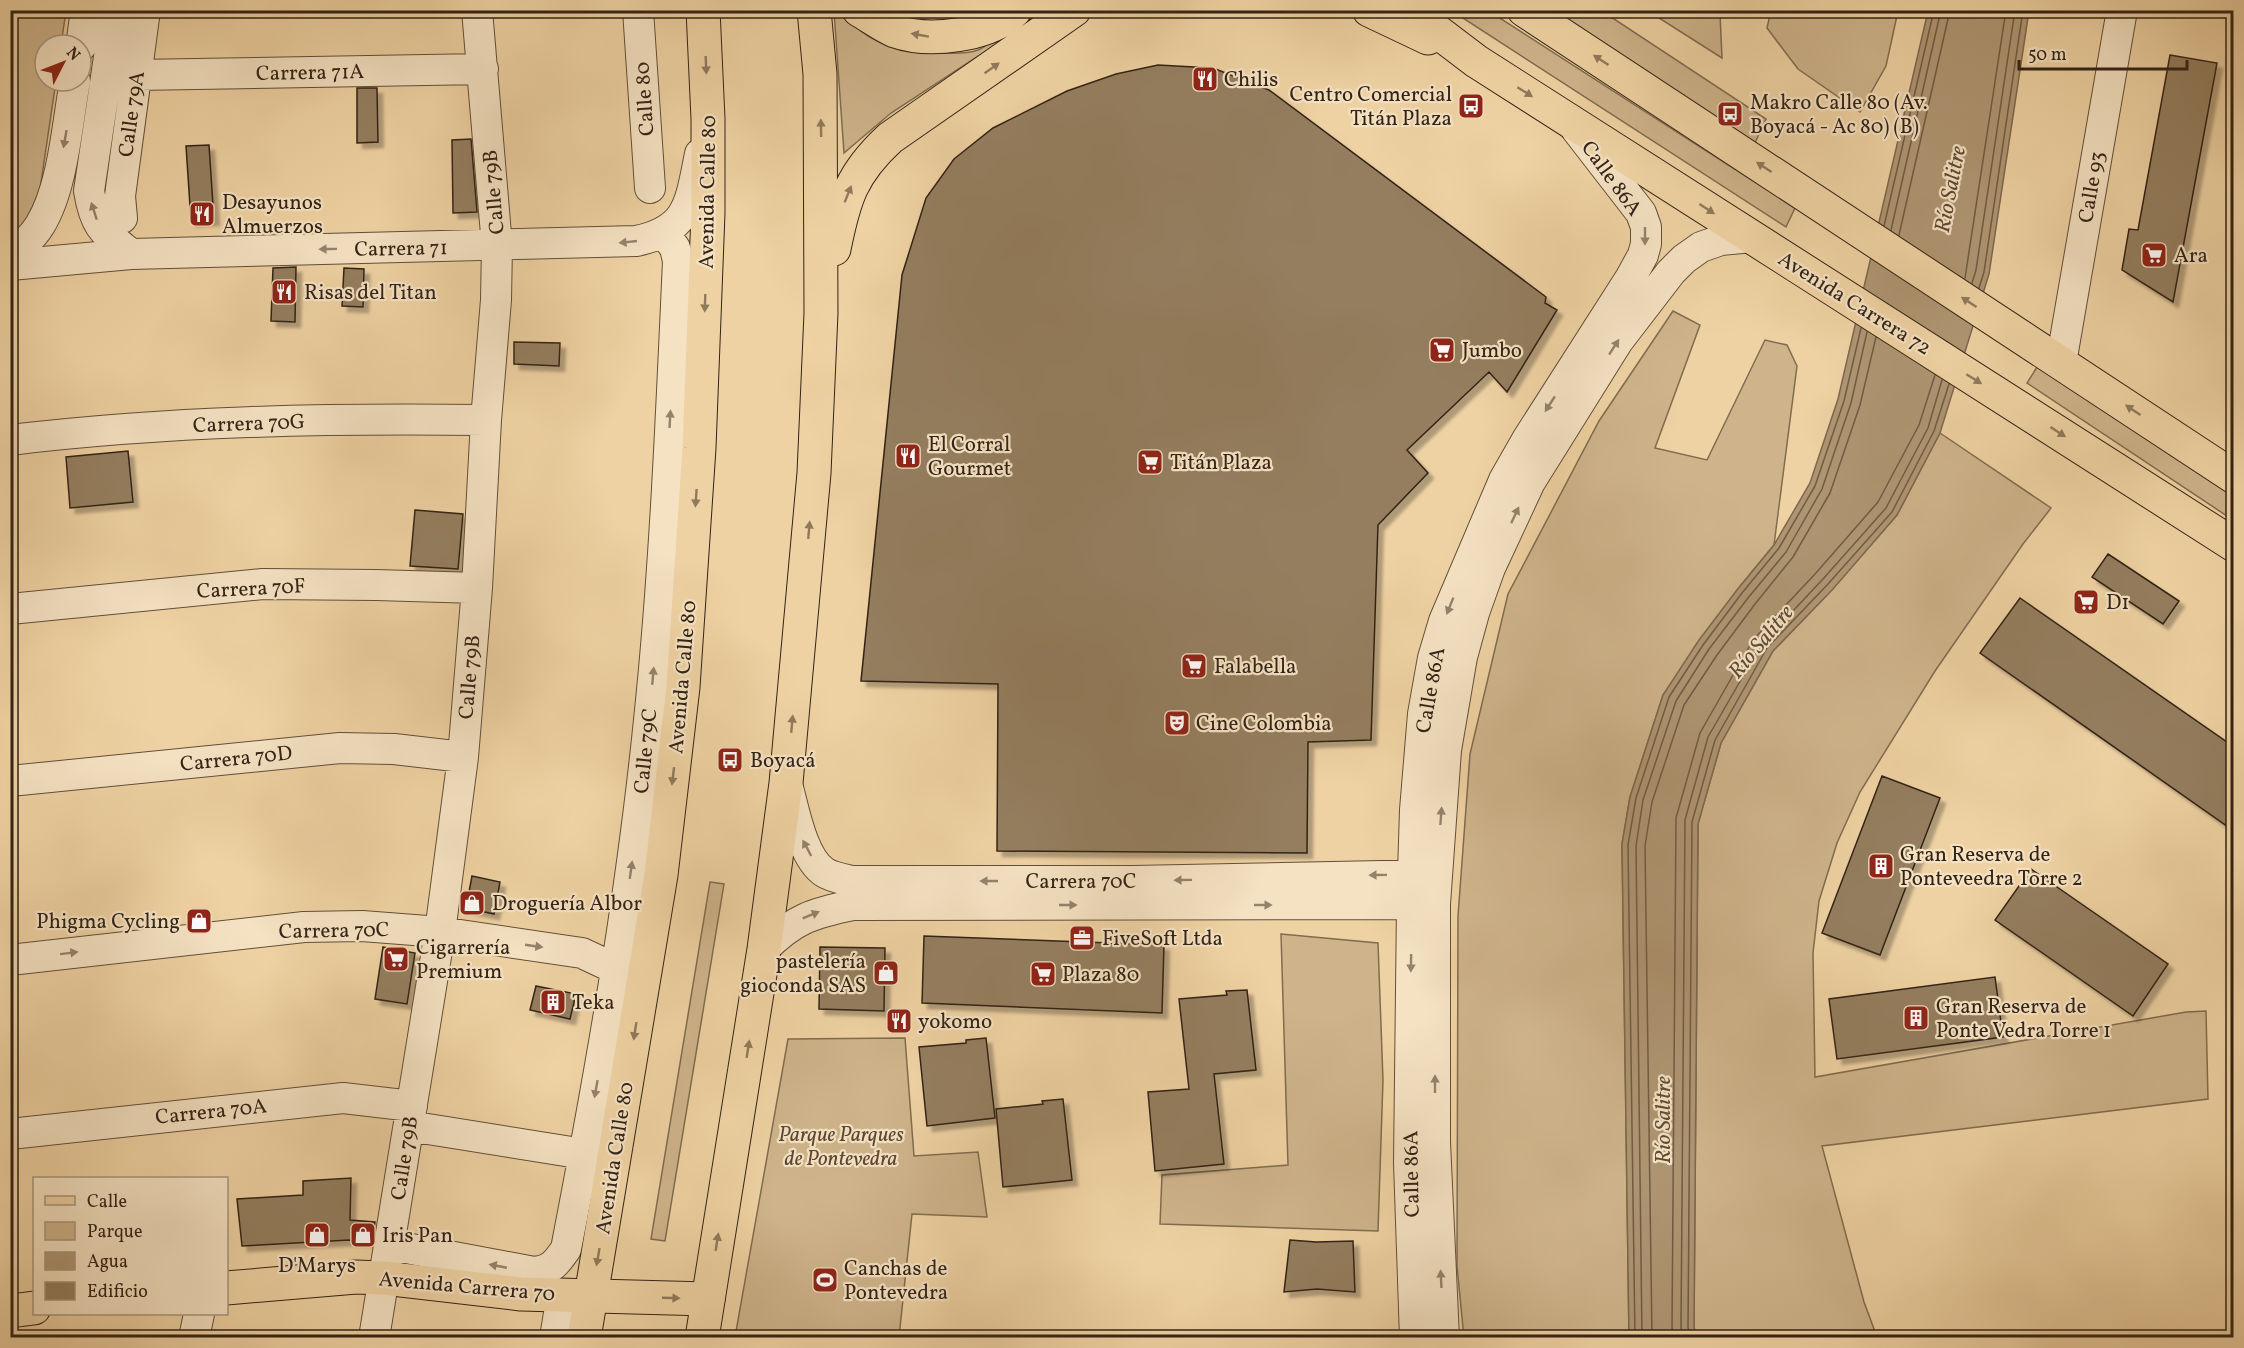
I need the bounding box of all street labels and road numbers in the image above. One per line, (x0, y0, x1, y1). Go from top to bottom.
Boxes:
street label: Carrera 71A (256, 58, 365, 89)
street label: Calle 80 (628, 61, 663, 137)
street label: Calle 79A (112, 69, 153, 159)
street label: Avenida Calle 80 (693, 115, 724, 269)
street label: Calle 86A (1573, 135, 1648, 223)
street label: Calle 79B (476, 148, 513, 235)
street label: Calle 93 (2072, 149, 2113, 225)
street label: Carrera 71 (354, 234, 448, 265)
street label: Avenida Carrera 72 (1772, 245, 1936, 363)
street label: Carrera 70G (192, 408, 306, 441)
street label: Carrera 70F (196, 572, 306, 607)
street label: Avenida Calle 80 (662, 599, 705, 755)
street label: Calle 79B (452, 634, 489, 721)
street label: Calle 86A (1410, 645, 1453, 736)
street label: Calle 79C (628, 707, 665, 795)
street label: Carrera 70D (179, 739, 294, 780)
street label: Carrera 70C (1026, 868, 1136, 897)
street label: Carrera 70C (278, 916, 390, 947)
street label: Avenida Calle 80 (589, 1080, 642, 1237)
street label: Carrera 70A (154, 1092, 269, 1133)
street label: Calle 79B (385, 1114, 426, 1202)
street label: Calle 86A (1397, 1130, 1428, 1218)
street label: Avenida Carrera 70 (378, 1265, 556, 1310)

